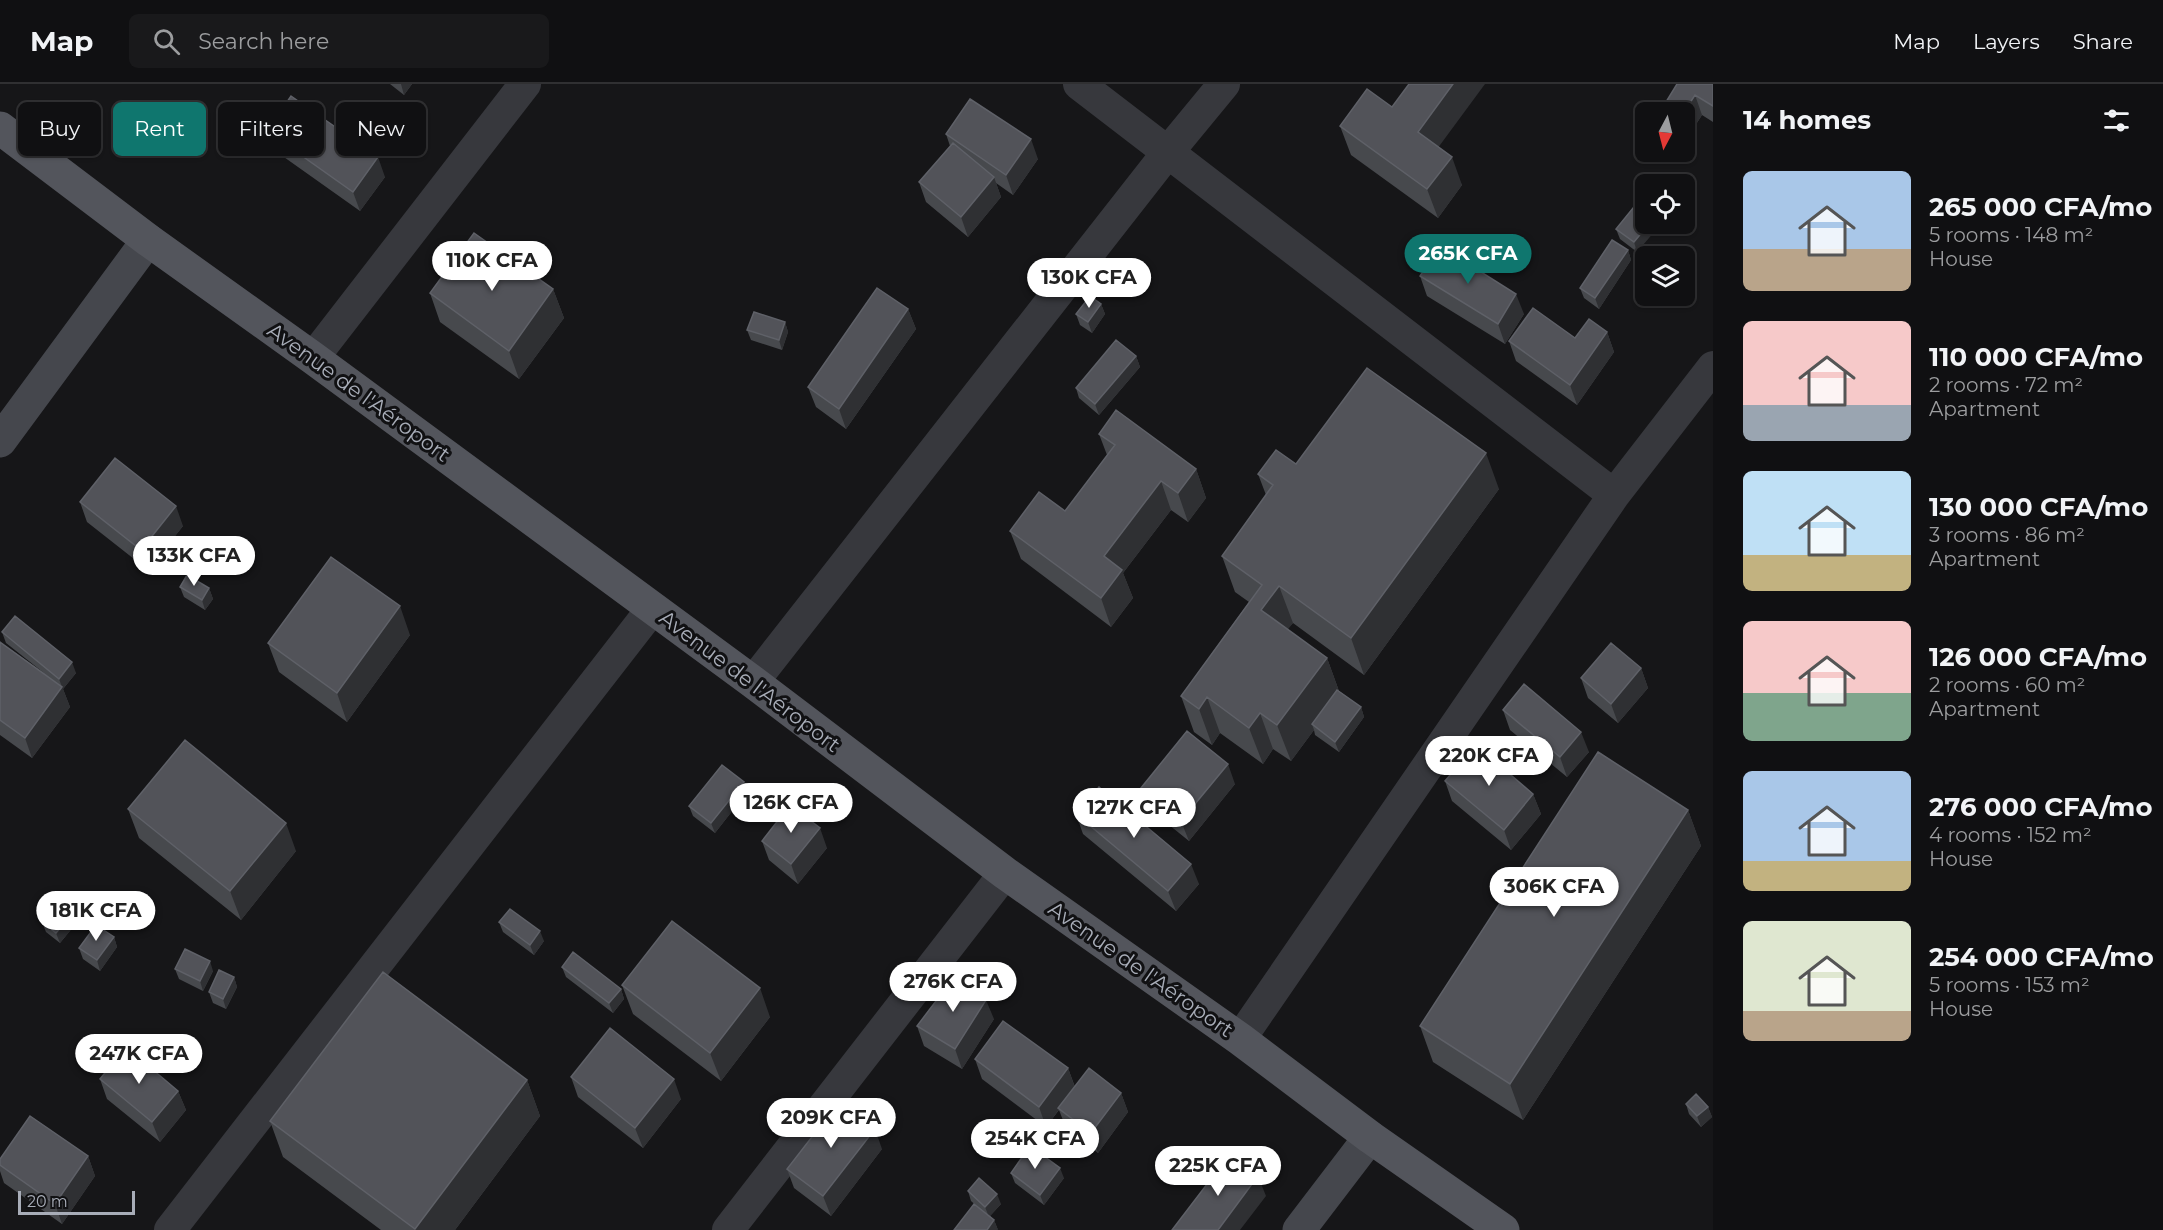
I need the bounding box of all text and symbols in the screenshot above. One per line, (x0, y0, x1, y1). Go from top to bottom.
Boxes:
search box (129, 14, 549, 68)
text: Map (30, 24, 93, 58)
icon: search (150, 25, 183, 58)
text: Search here (198, 28, 329, 55)
text: Map (1893, 29, 1940, 54)
text: Layers (1973, 29, 2040, 54)
text: Share (2073, 29, 2133, 54)
chip: Buy (18, 102, 101, 156)
chip: Rent (113, 102, 206, 156)
chip: Filters (218, 102, 324, 156)
chip: New (336, 102, 426, 156)
north arrow (1635, 102, 1695, 162)
map controls (1635, 102, 1695, 306)
text: 14 homes (1743, 104, 1871, 136)
icon: filters (2100, 104, 2133, 137)
button: locate (1635, 174, 1695, 234)
text: 265 000 CFA/mo (1929, 191, 2152, 223)
icon: home (1791, 195, 1863, 267)
text: 5 rooms · 148 m² (1929, 223, 2093, 247)
pin: 265K CFA (1406, 234, 1530, 285)
pin: 110K CFA (430, 241, 554, 292)
text: 265K CFA (1419, 241, 1517, 265)
button: layers (1635, 246, 1695, 306)
text: House (1929, 247, 1993, 271)
text: 110K CFA (446, 248, 538, 272)
pin: 130K CFA (1027, 258, 1151, 309)
text: 130K CFA (1041, 265, 1137, 289)
street label: Avenue de l'Aéroport (263, 317, 455, 467)
text: 110 000 CFA/mo (1929, 341, 2143, 373)
icon: home (1791, 345, 1863, 417)
text: 2 rooms · 72 m² (1929, 373, 2083, 397)
text: Apartment (1929, 397, 2040, 421)
text: 130 000 CFA/mo (1929, 491, 2148, 523)
icon: home (1791, 495, 1863, 567)
text: 3 rooms · 86 m² (1929, 523, 2085, 547)
pin: 133K CFA (132, 536, 256, 587)
text: 133K CFA (147, 543, 241, 567)
text: Apartment (1929, 547, 2040, 571)
street label: Avenue de l'Aéroport (655, 605, 845, 757)
text: 126 000 CFA/mo (1929, 641, 2147, 673)
icon: home (1791, 645, 1863, 717)
text: 2 rooms · 60 m² (1929, 673, 2085, 697)
text: Apartment (1929, 697, 2040, 721)
pin: 220K CFA (1427, 736, 1551, 787)
text: 220K CFA (1439, 743, 1539, 767)
pin: 126K CFA (729, 783, 853, 834)
pin: 127K CFA (1072, 788, 1196, 839)
text: 126K CFA (744, 790, 838, 814)
text: 276 000 CFA/mo (1929, 791, 2153, 823)
text: 127K CFA (1087, 795, 1181, 819)
icon: home (1791, 795, 1863, 867)
text: 4 rooms · 152 m² (1929, 823, 2092, 847)
text: House (1929, 847, 1993, 871)
pin: 306K CFA (1492, 867, 1616, 918)
text: 306K CFA (1504, 874, 1604, 898)
pin: 181K CFA (34, 891, 158, 942)
street label: Avenue de l'Aéroport (1044, 896, 1238, 1042)
text: 181K CFA (50, 898, 142, 922)
text: 254 000 CFA/mo (1929, 941, 2154, 973)
icon: home (1791, 945, 1863, 1017)
pin: 276K CFA (891, 962, 1015, 1013)
text: 276K CFA (903, 969, 1003, 993)
text: 5 rooms · 153 m² (1929, 973, 2090, 997)
text: House (1929, 997, 1993, 1021)
pin: 247K CFA (77, 1034, 201, 1085)
text: 247K CFA (89, 1041, 189, 1065)
pin: 209K CFA (769, 1098, 893, 1149)
text: 209K CFA (781, 1105, 881, 1129)
pin: 254K CFA (973, 1119, 1097, 1170)
text: 254K CFA (985, 1126, 1085, 1150)
pin: 225K CFA (1156, 1146, 1280, 1197)
text: 225K CFA (1169, 1153, 1267, 1177)
scale bar (18, 1188, 135, 1216)
text: 20 m (27, 1192, 68, 1211)

